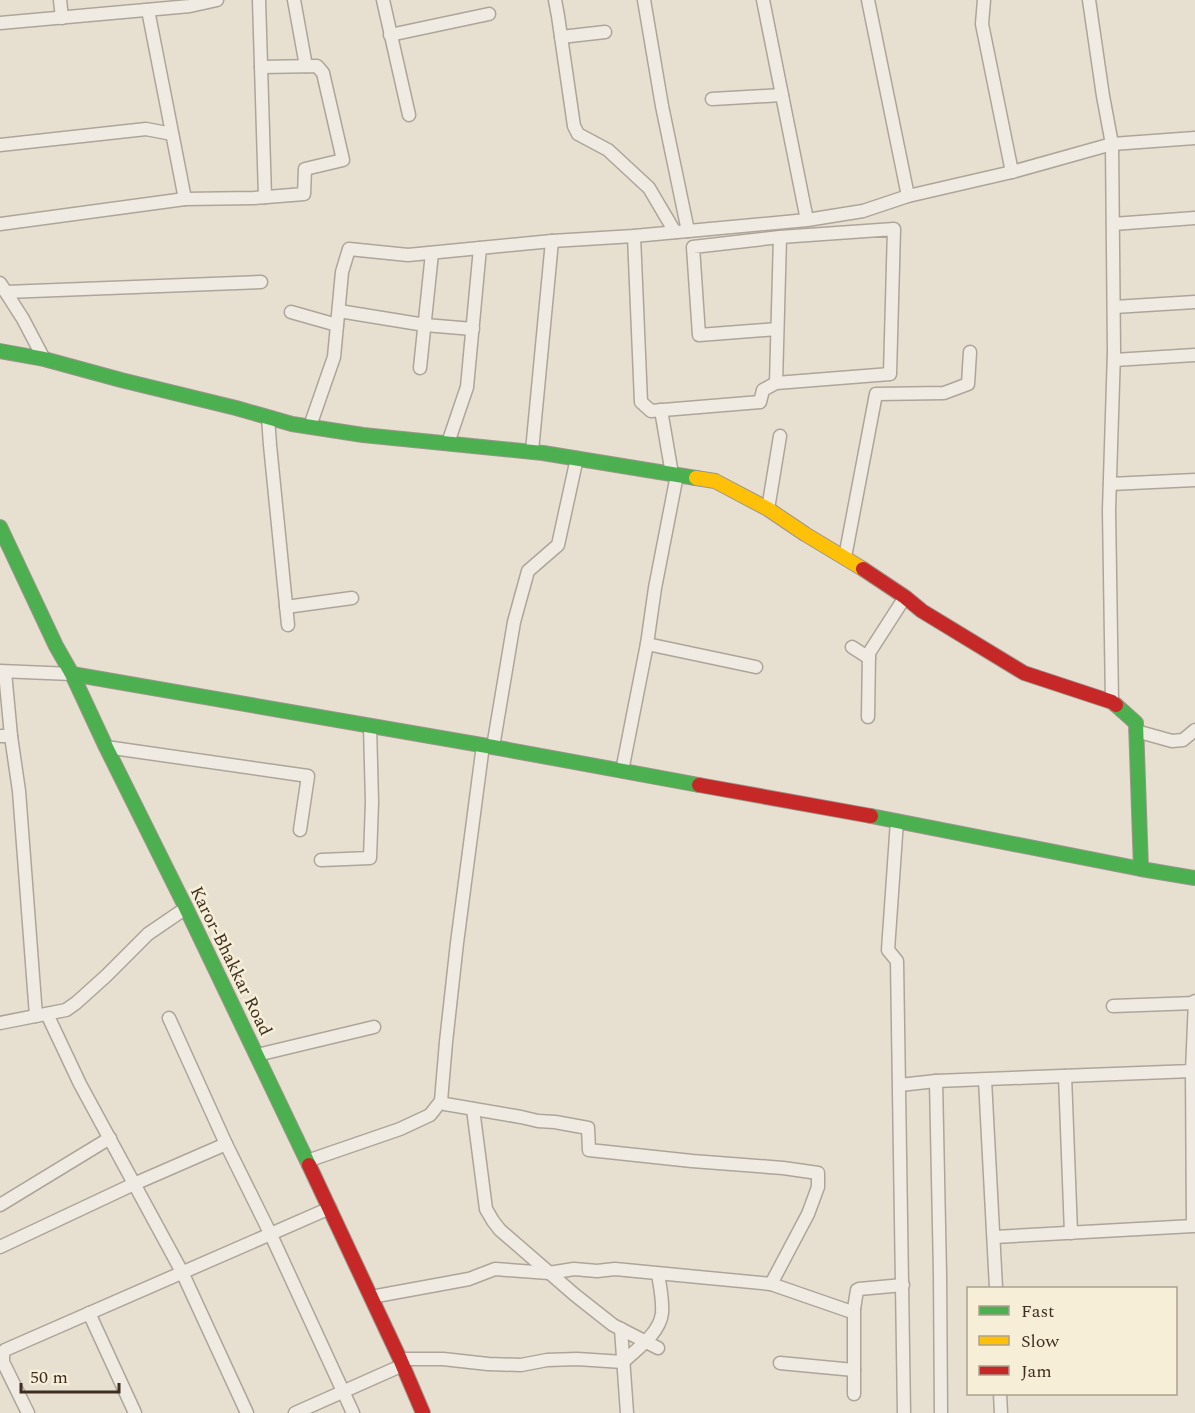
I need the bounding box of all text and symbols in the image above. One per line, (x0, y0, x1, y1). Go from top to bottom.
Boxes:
street label: Karor-Bhakkar Road (183, 882, 279, 1040)
legend (967, 1287, 1177, 1395)
text: Fast (1021, 1298, 1054, 1325)
text: Slow (1021, 1328, 1060, 1355)
scale bar (21, 1356, 118, 1394)
text: Jam (1021, 1358, 1052, 1385)
text: 50 m (30, 1364, 68, 1391)

